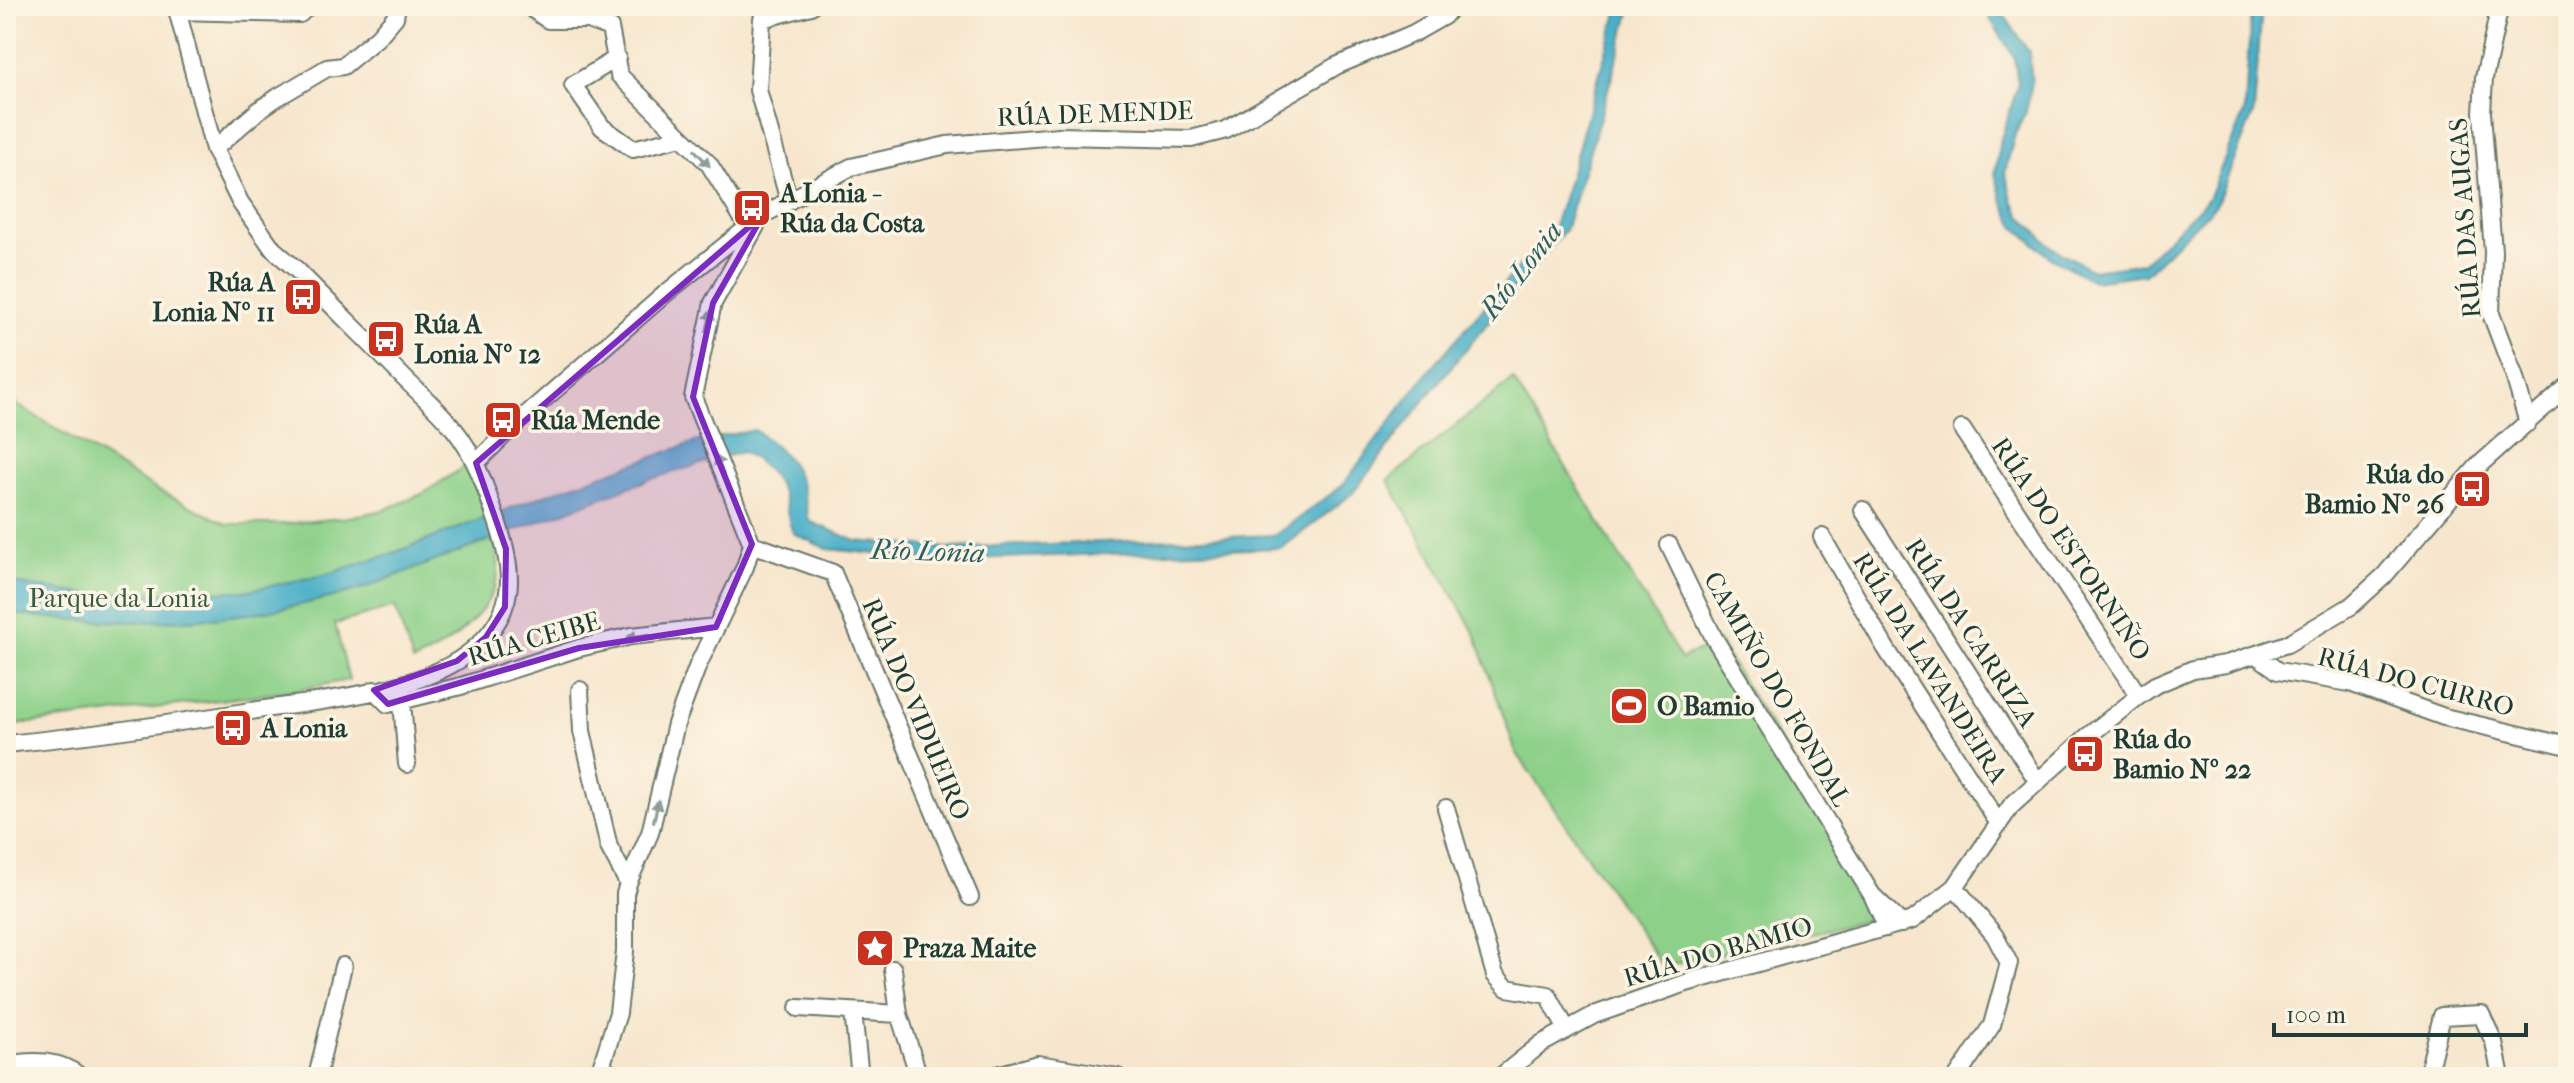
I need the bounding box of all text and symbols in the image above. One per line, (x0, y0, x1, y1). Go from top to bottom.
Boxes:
street label: RÚA DE MENDE (996, 94, 1194, 133)
street label: RÚA DAS AUGAS (2442, 117, 2487, 319)
one-way arrow (692, 148, 710, 167)
place label: A Lonia - Rúa da Costa (778, 178, 925, 239)
bus stop icon: A Lonia - Rúa da Costa (731, 187, 773, 229)
water label: Río Lonia (1472, 215, 1569, 327)
place label: Rúa A Lonia Nº 11 (152, 267, 276, 328)
bus stop icon: Rúa A Lonia Nº 11 (282, 276, 324, 318)
one-way arrow (703, 308, 716, 333)
place label: Rúa A Lonia Nº 12 (414, 309, 541, 370)
bus stop icon: Rúa A Lonia Nº 12 (365, 318, 407, 360)
bus stop icon: Rúa Mende (482, 399, 524, 441)
place label: Rúa Mende (531, 405, 660, 436)
street label: RÚA DO ESTORNIÑO (1985, 431, 2158, 666)
one-way arrow (713, 454, 726, 478)
place label: Rúa do Bamio Nº 26 (2305, 459, 2445, 520)
bus stop icon: Rúa do Bamio Nº 26 (2451, 468, 2493, 510)
water label: Río Lonia (869, 532, 985, 569)
street label: RÚA DA CARRIZA (1898, 532, 2045, 734)
street label: RÚA DA LAVANDEIRA (1846, 546, 2015, 790)
street label: CAMIÑO DO FONDAL (1697, 566, 1858, 812)
park label: Parque da Lonia (29, 583, 210, 614)
street label: RÚA DO VIDUEIRO (855, 593, 978, 825)
street label: RÚA CEIBE (464, 604, 604, 673)
one-way arrow (626, 630, 651, 643)
street label: RÚA DO CURRO (2315, 640, 2518, 723)
sports icon: O Bamio (1608, 685, 1650, 727)
place label: O Bamio (1657, 691, 1754, 722)
bus stop icon: A Lonia (212, 707, 254, 749)
place label: A Lonia (259, 713, 348, 744)
place label: Rúa do Bamio Nº 22 (2113, 724, 2251, 785)
bus stop icon: Rúa do Bamio Nº 22 (2064, 733, 2106, 775)
one-way arrow (650, 798, 662, 823)
street label: RÚA DO BAMIO (1620, 909, 1816, 994)
place icon: Praza Maite (854, 927, 896, 969)
place label: Praza Maite (903, 933, 1036, 964)
scale bar (2274, 987, 2526, 1037)
text: 100 m (2286, 1001, 2346, 1029)

